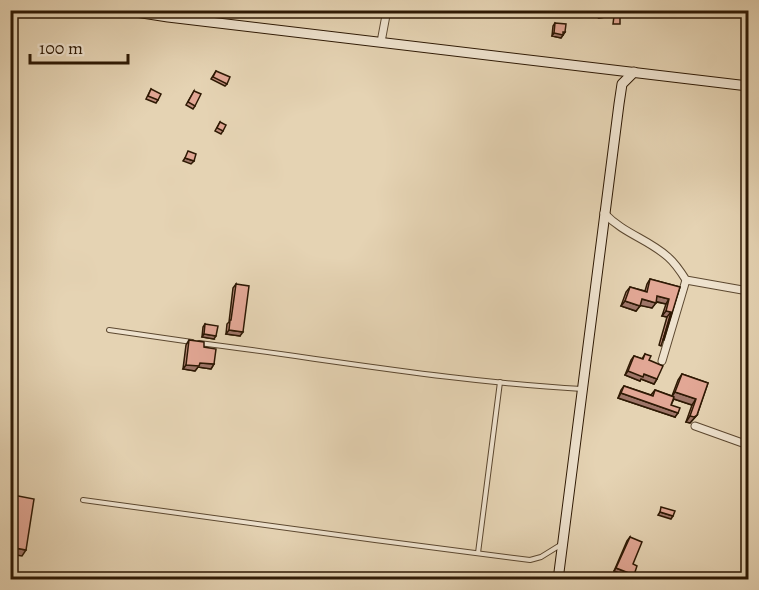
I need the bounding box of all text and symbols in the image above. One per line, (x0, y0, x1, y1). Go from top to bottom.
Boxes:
scale bar (30, 27, 128, 65)
text: 100 m (39, 36, 83, 60)

